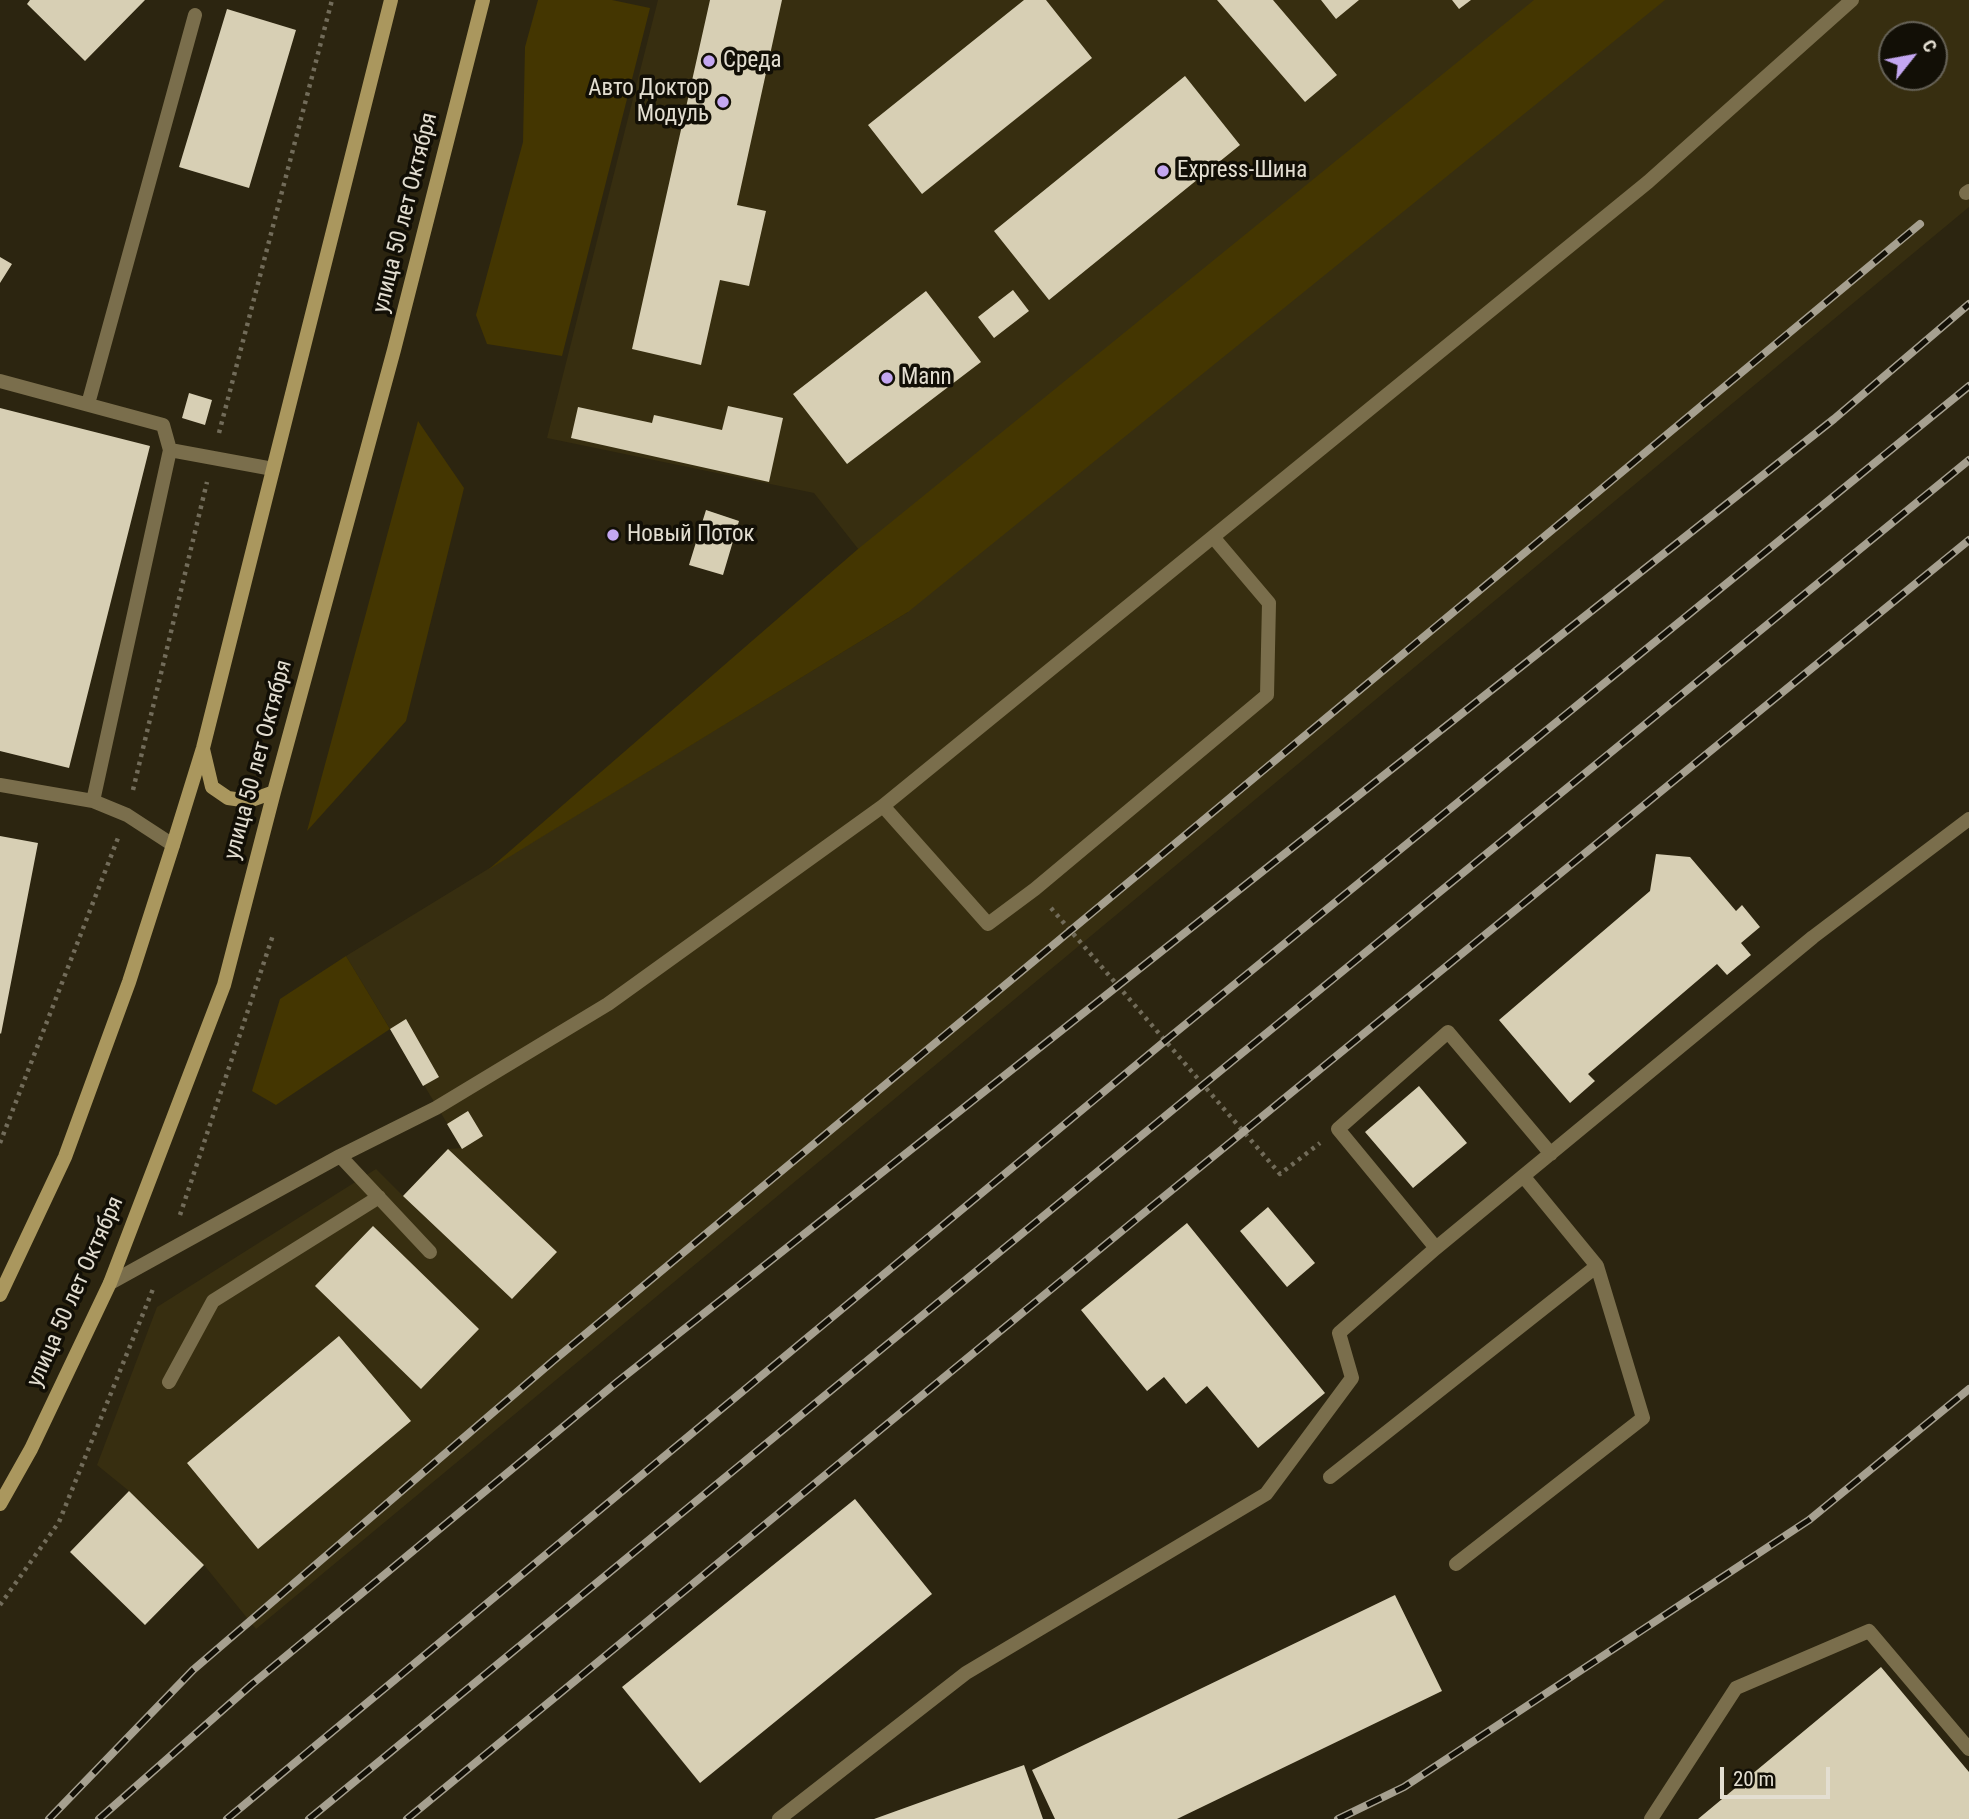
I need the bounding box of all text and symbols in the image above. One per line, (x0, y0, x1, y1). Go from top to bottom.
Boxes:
north arrow (1878, 21, 1948, 91)
text: С (1917, 35, 1942, 57)
place label: Среда (723, 47, 782, 75)
marker: Среда (701, 53, 717, 69)
place label: Авто Доктор Модуль (588, 75, 709, 129)
marker: Авто Доктор Модуль (715, 94, 731, 110)
street label: улица 50 лет Октября (368, 110, 444, 316)
place label: Express-Шина (1177, 157, 1307, 185)
marker: Express-Шина (1155, 163, 1171, 179)
place label: Mann (901, 364, 952, 392)
marker: Mann (879, 370, 895, 386)
place label: Новый Поток (627, 521, 754, 549)
marker: Новый Поток (605, 527, 621, 543)
street label: улица 50 лет Октября (219, 657, 299, 863)
street label: улица 50 лет Октября (22, 1193, 130, 1391)
scale bar (1724, 1752, 1834, 1796)
text: 20 m (1733, 1767, 1774, 1791)

